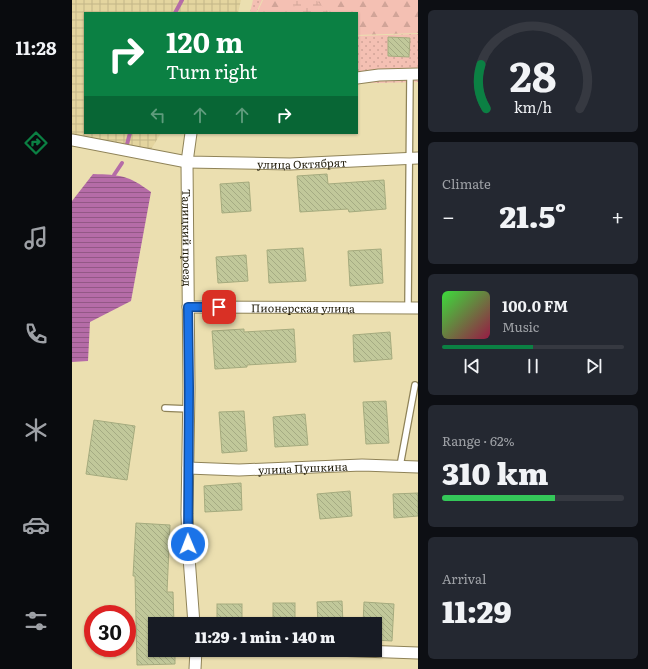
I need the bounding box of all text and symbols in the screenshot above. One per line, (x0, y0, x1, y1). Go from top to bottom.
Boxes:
text: 120 m (166, 20, 243, 62)
icon: right (100, 28, 152, 80)
text: 11:28 (15, 34, 57, 61)
text: 28 (510, 43, 556, 105)
text: Turn right (166, 58, 257, 85)
text: km/h (514, 95, 553, 116)
icon: left (147, 104, 169, 126)
icon: ahead (189, 104, 211, 126)
icon: ahead (231, 104, 253, 126)
icon: right (273, 104, 295, 126)
icon: directions (22, 129, 50, 157)
street label: улица Октябрят (257, 153, 348, 172)
text: Climate (442, 174, 491, 193)
street label: Талицкий проезд (179, 189, 196, 287)
text: 21.5° (500, 193, 566, 237)
text: − (442, 199, 455, 232)
text: + (611, 199, 624, 232)
icon: music (22, 224, 50, 252)
pin (202, 290, 236, 324)
text: 100.0 FM (502, 294, 568, 317)
icon: arrive (208, 296, 230, 318)
street label: Пионерская улица (251, 299, 355, 316)
text: Music (502, 317, 539, 336)
icon: phone (22, 320, 50, 348)
icon: previous (461, 355, 483, 377)
icon: pause (522, 355, 544, 377)
icon: next (583, 355, 605, 377)
icon: climate (22, 416, 50, 444)
text: Range · 62% (442, 431, 515, 450)
text: 310 km (442, 450, 548, 494)
street label: улица Пушкина (258, 458, 348, 477)
icon: car (22, 511, 50, 539)
position arrow (167, 523, 209, 565)
text: Arrival (442, 569, 486, 588)
text: 11:29 (442, 588, 512, 632)
speed limit sign: 30 (84, 605, 136, 657)
icon: filters (22, 607, 50, 635)
text: 11:29 · 1 min · 140 m (195, 625, 335, 648)

